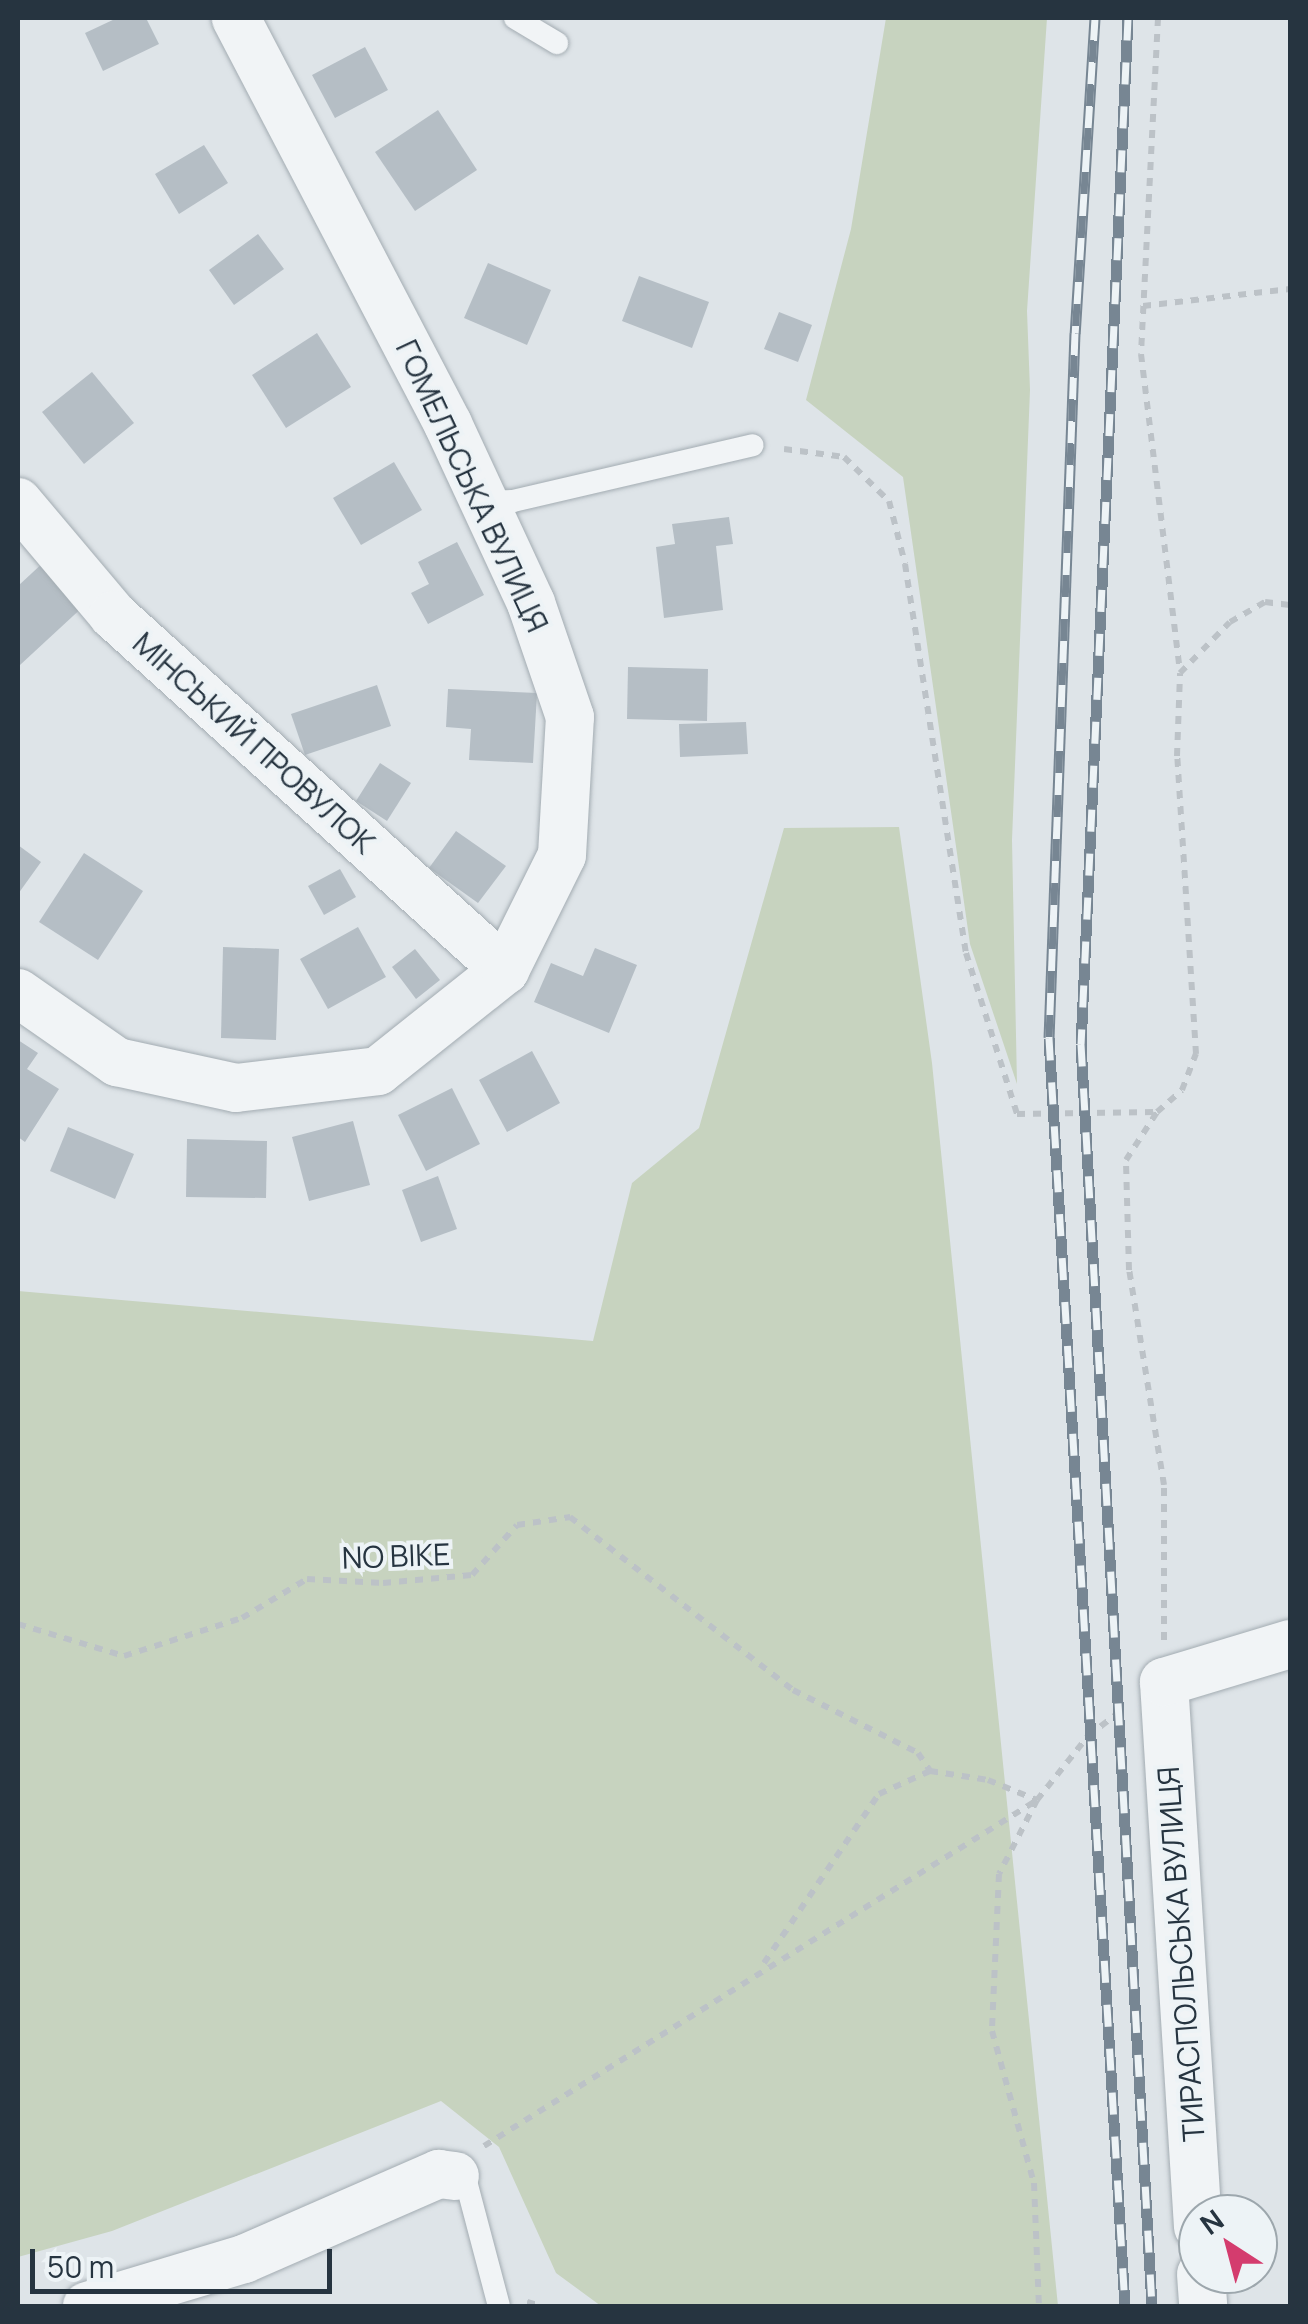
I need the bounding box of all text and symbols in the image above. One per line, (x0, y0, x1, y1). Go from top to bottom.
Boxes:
street label: ГОМЕЛЬСЬКА ВУЛИЦЯ (388, 334, 556, 638)
street label: МІНСЬКИЙ ПРОВУЛОК (126, 625, 382, 861)
street label: NO BIKE (341, 1536, 451, 1576)
street label: ТИРАСПОЛЬСЬКА ВУЛИЦЯ (1150, 1765, 1212, 2143)
north arrow (1178, 2194, 1278, 2294)
text: N (1192, 2200, 1231, 2243)
scale bar (35, 2229, 338, 2291)
text: 50 m (47, 2246, 114, 2287)

